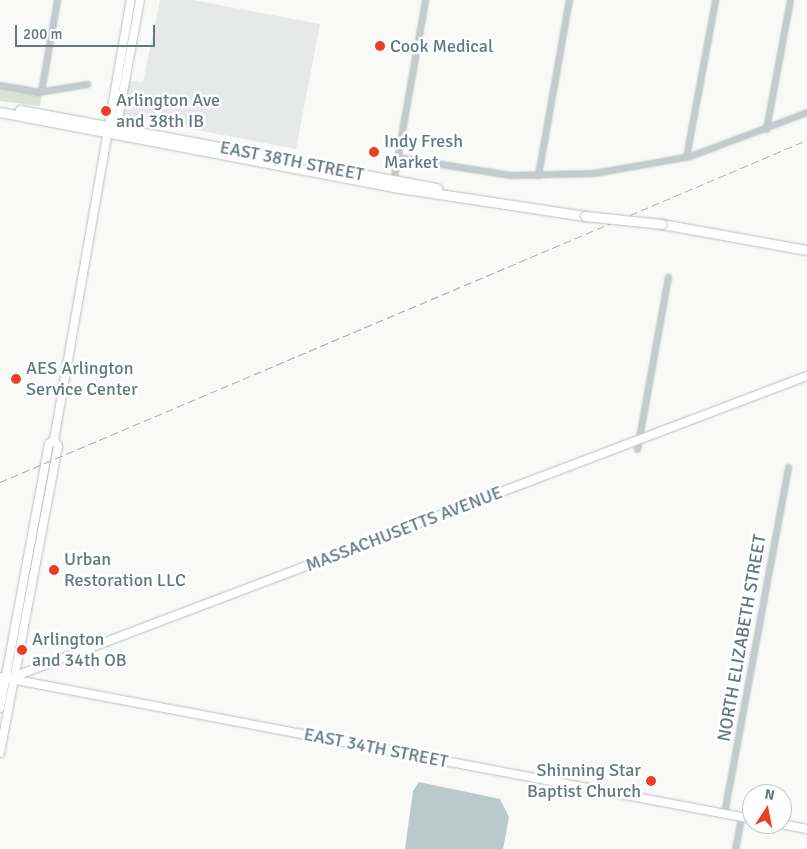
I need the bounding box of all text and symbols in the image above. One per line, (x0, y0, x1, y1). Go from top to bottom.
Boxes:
scale bar (18, 15, 158, 47)
text: 200 m (23, 25, 63, 43)
place label: Cook Medical (390, 35, 493, 57)
marker: Cook Medical (374, 40, 386, 52)
place label: Arlington Ave and 38th IB (116, 90, 220, 132)
marker: Arlington Ave and 38th IB (100, 105, 112, 117)
place label: Indy Fresh Market (384, 131, 463, 173)
street label: EAST 38TH STREET (218, 136, 366, 186)
marker: Indy Fresh Market (368, 146, 380, 158)
place label: AES Arlington Service Center (26, 358, 138, 400)
marker: AES Arlington Service Center (10, 373, 22, 385)
street label: MASSACHUSETTS AVENUE (303, 481, 505, 577)
street label: NORTH ELIZABETH STREET (713, 533, 771, 743)
place label: Urban Restoration LLC (64, 549, 186, 592)
marker: Urban Restoration LLC (48, 564, 60, 576)
place label: Arlington and 34th OB (32, 629, 127, 672)
marker: Arlington and 34th OB (16, 644, 28, 656)
street label: EAST 34TH STREET (302, 723, 450, 773)
place label: Shinning Star Baptist Church (527, 760, 641, 802)
marker: Shinning Star Baptist Church (645, 775, 657, 787)
north arrow (742, 784, 792, 834)
text: N (763, 785, 776, 804)

